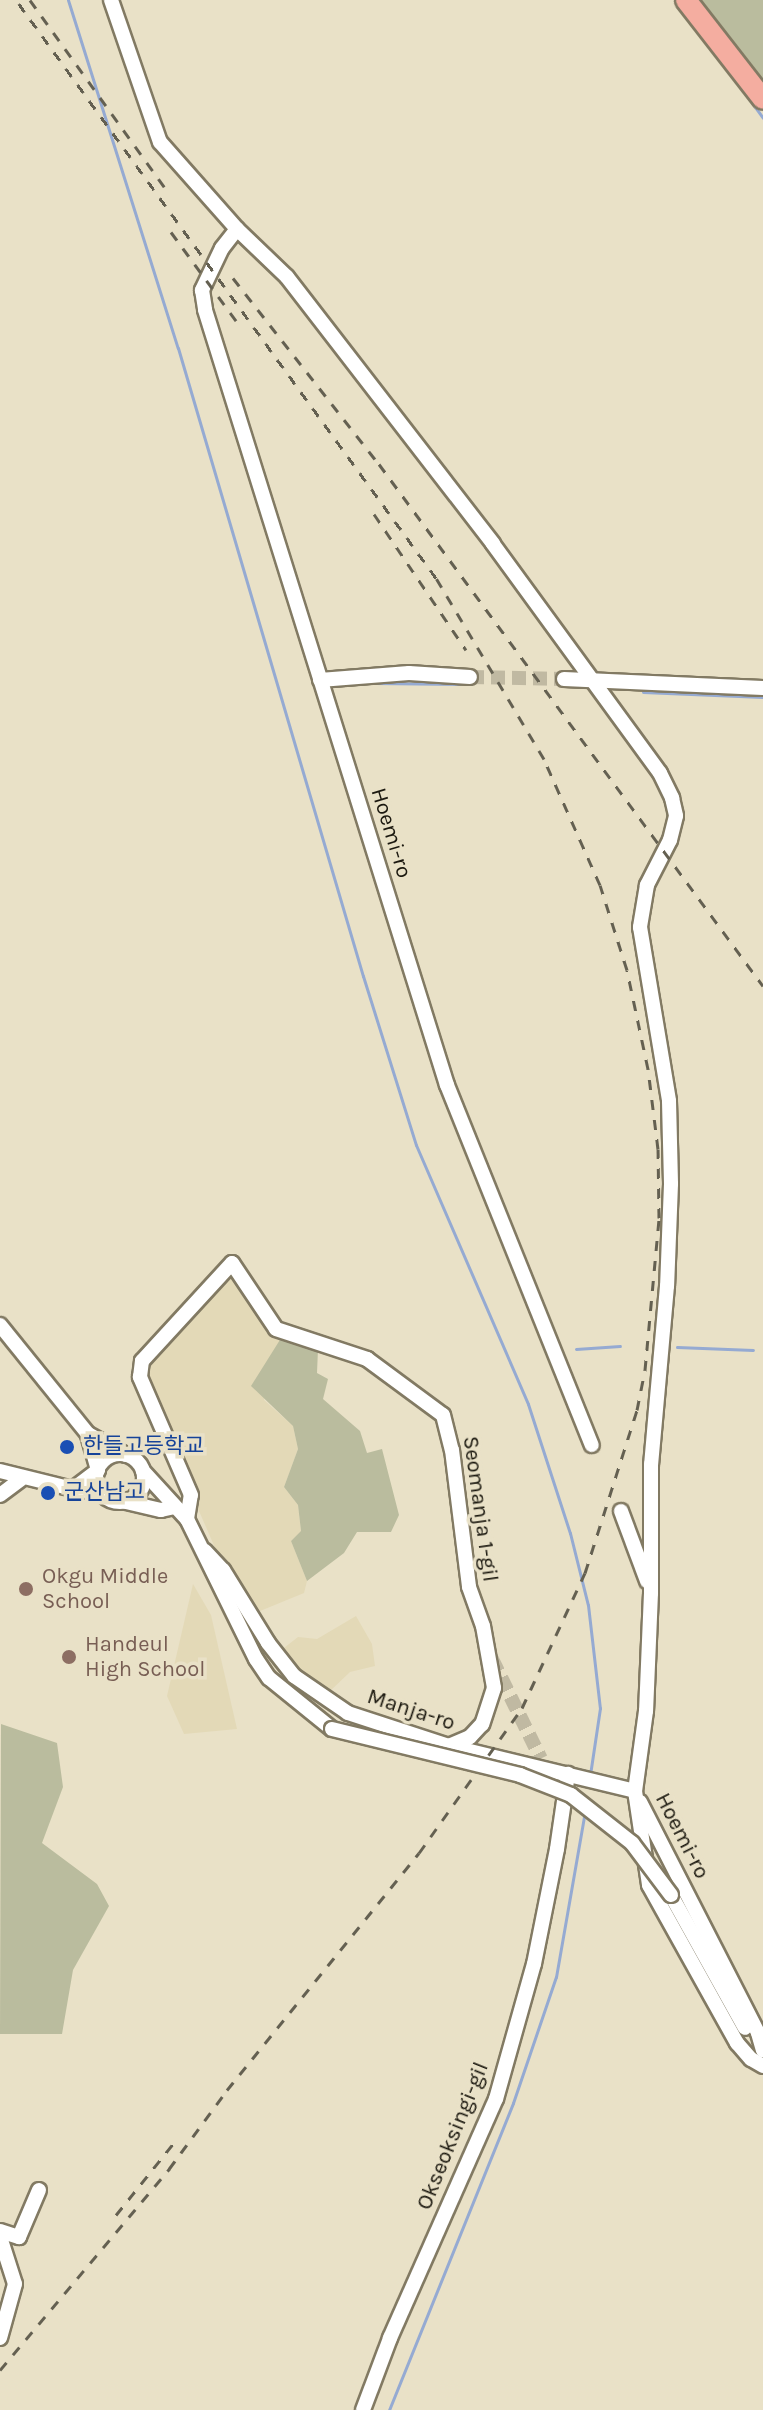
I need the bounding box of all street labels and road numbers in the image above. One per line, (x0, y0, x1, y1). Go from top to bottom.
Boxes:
street label: Hoemi-ro (365, 785, 417, 881)
street label: Seomanja 1-gil (457, 1434, 503, 1584)
street label: Manja-ro (364, 1683, 458, 1737)
street label: Hoemi-ro (649, 1789, 715, 1883)
street label: Okseoksingi-gil (411, 2058, 495, 2214)

